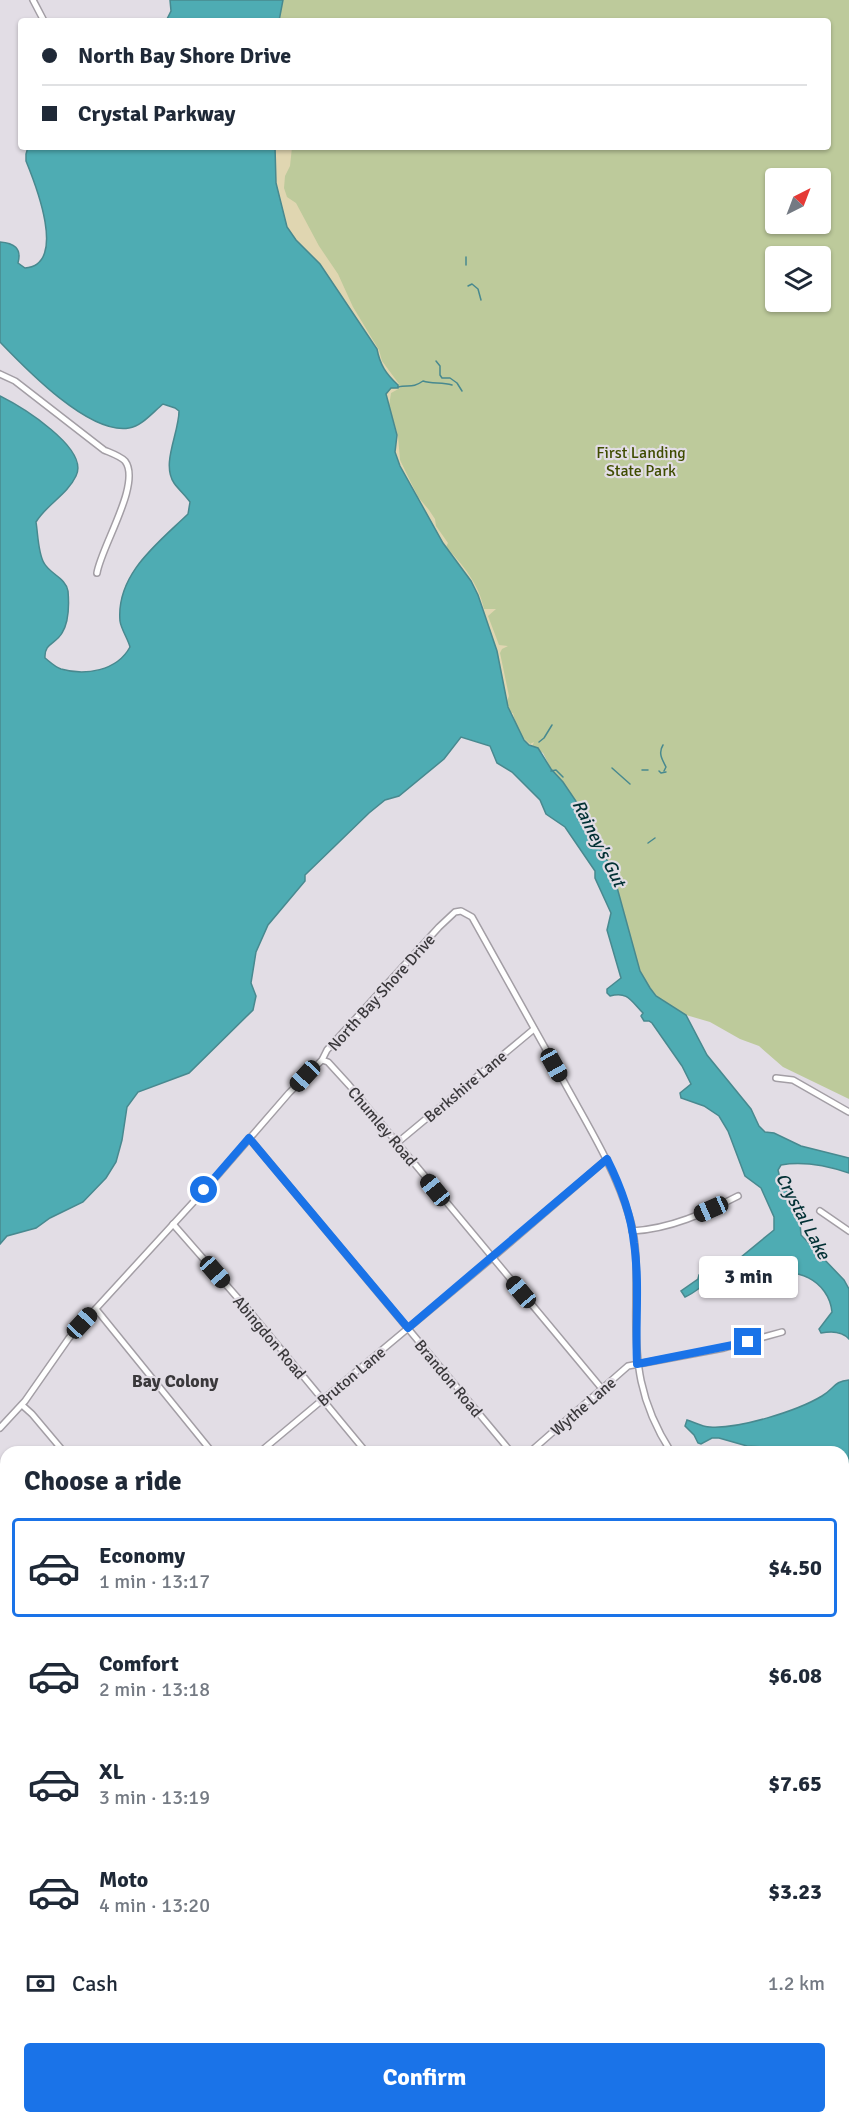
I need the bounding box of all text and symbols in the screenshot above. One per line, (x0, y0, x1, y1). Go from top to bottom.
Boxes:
text: North Bay Shore Drive (78, 42, 291, 69)
text: Crystal Parkway (78, 100, 235, 127)
north arrow (765, 168, 831, 234)
map controls (765, 168, 831, 312)
button: layers (765, 246, 831, 312)
park label: First Landing State Park (596, 443, 686, 481)
water label: Rainey's Gut (568, 796, 632, 893)
street label: North Bay Shore Drive (324, 930, 440, 1055)
car (537, 1045, 571, 1085)
street label: Berkshire Lane (420, 1046, 511, 1127)
car (286, 1057, 324, 1095)
street label: Chumley Road (343, 1083, 421, 1170)
water label: Crystal Lake (771, 1169, 835, 1264)
car (417, 1170, 453, 1210)
route start (190, 1176, 217, 1203)
car (691, 1193, 731, 1225)
car (196, 1253, 234, 1291)
callout: 3 min (698, 1255, 798, 1297)
text: 3 min (724, 1264, 773, 1289)
car (503, 1272, 539, 1312)
street label: Abingdon Road (228, 1292, 310, 1384)
car (63, 1304, 101, 1342)
route end (734, 1328, 761, 1355)
street label: Brandon Road (410, 1336, 487, 1422)
street label: Bruton Lane (313, 1342, 390, 1411)
district label: Bay Colony (132, 1370, 218, 1392)
street label: Wythe Lane (547, 1373, 620, 1441)
text: Choose a ride (24, 1465, 182, 1498)
icon: car (27, 1541, 81, 1595)
text: Economy (99, 1542, 185, 1569)
text: $4.50 (768, 1554, 822, 1581)
text: 1 min · 13:17 (99, 1569, 210, 1594)
icon: car (27, 1649, 81, 1703)
text: Comfort (99, 1650, 179, 1677)
text: $6.08 (768, 1662, 822, 1689)
text: 2 min · 13:18 (99, 1677, 210, 1702)
icon: car (27, 1757, 81, 1811)
text: XL (99, 1758, 124, 1785)
text: $7.65 (768, 1770, 822, 1797)
text: 3 min · 13:19 (99, 1785, 210, 1810)
icon: car (27, 1865, 81, 1919)
text: Moto (99, 1866, 148, 1893)
text: $3.23 (768, 1878, 822, 1905)
text: 4 min · 13:20 (99, 1893, 210, 1918)
icon: cash (24, 1967, 57, 2000)
text: Cash (72, 1970, 118, 1997)
text: 1.2 km (768, 1971, 825, 1996)
button: Confirm (24, 2043, 825, 2112)

